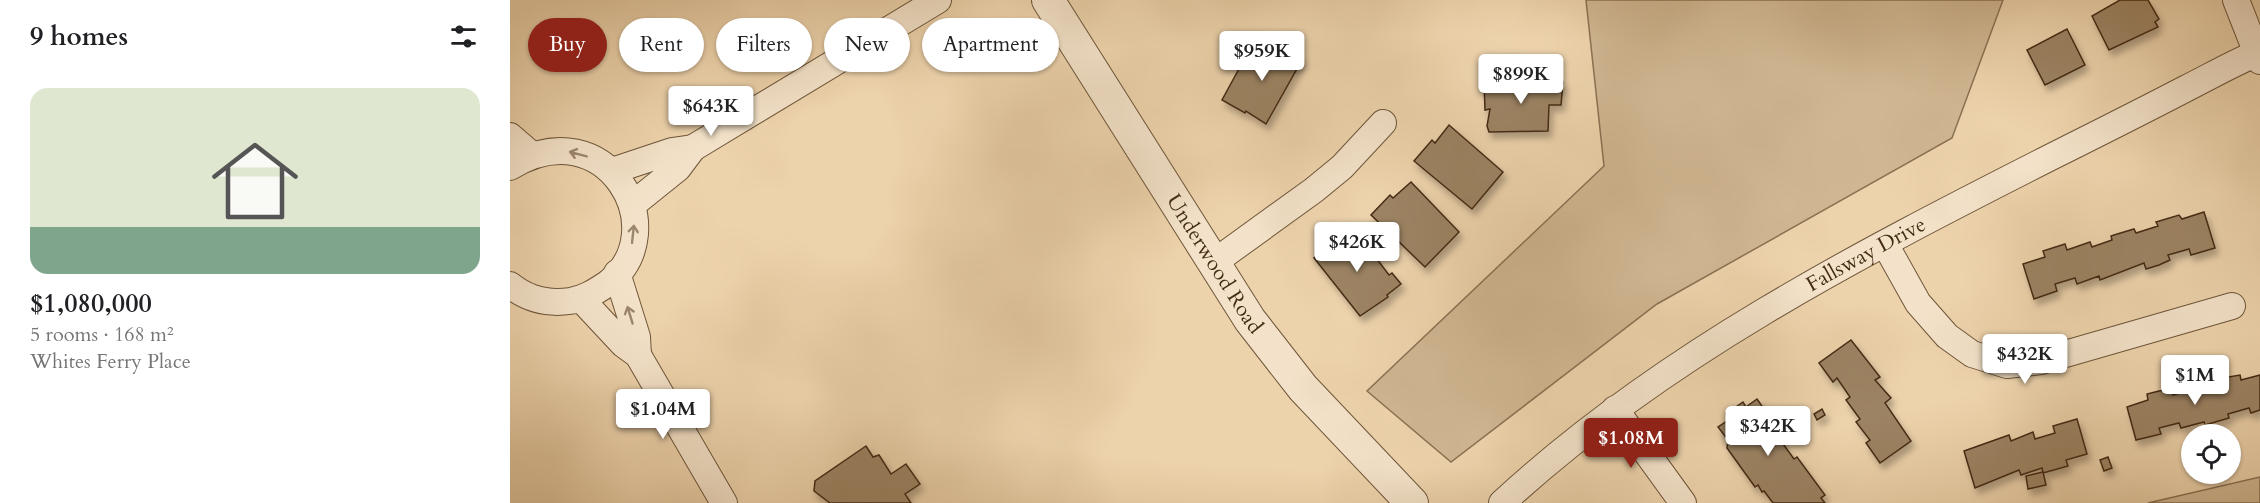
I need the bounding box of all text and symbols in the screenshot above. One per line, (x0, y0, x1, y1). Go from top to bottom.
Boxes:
chip: Buy (528, 18, 607, 72)
chip: Rent (619, 18, 704, 72)
chip: Filters (716, 18, 812, 72)
chip: New (824, 18, 910, 72)
chip: Apartment (922, 18, 1059, 72)
text: 9 homes (30, 19, 128, 54)
icon: filters (447, 20, 480, 53)
pin: $959K (1220, 31, 1304, 82)
text: $959K (1233, 37, 1291, 64)
pin: $899K (1479, 54, 1563, 105)
text: $899K (1492, 60, 1550, 87)
pin: $643K (669, 86, 753, 137)
text: $643K (682, 92, 740, 119)
icon: home (201, 127, 309, 235)
one-way arrow (569, 147, 588, 159)
street label: Underwood Road (1160, 188, 1270, 340)
street label: Fallsway Drive (1801, 210, 1931, 298)
pin: $426K (1315, 222, 1399, 273)
one-way arrow (628, 225, 639, 245)
text: $426K (1328, 228, 1386, 255)
text: $1,080,000 (30, 286, 152, 321)
one-way arrow (624, 306, 635, 325)
text: 5 rooms · 168 m² (30, 321, 174, 348)
pin: $432K (1983, 334, 2067, 385)
text: $432K (1996, 340, 2054, 367)
text: Whites Ferry Place (30, 348, 191, 375)
pin: $1M (2166, 355, 2224, 406)
text: $1M (2175, 361, 2215, 388)
pin: $1.04M (614, 389, 712, 440)
text: $1.04M (630, 395, 696, 422)
pin: $342K (1726, 406, 1810, 457)
text: $342K (1739, 412, 1797, 439)
pin: $1.08M (1582, 418, 1680, 469)
text: $1.08M (1598, 424, 1664, 451)
map controls (2181, 424, 2241, 484)
button: locate (2181, 424, 2241, 484)

